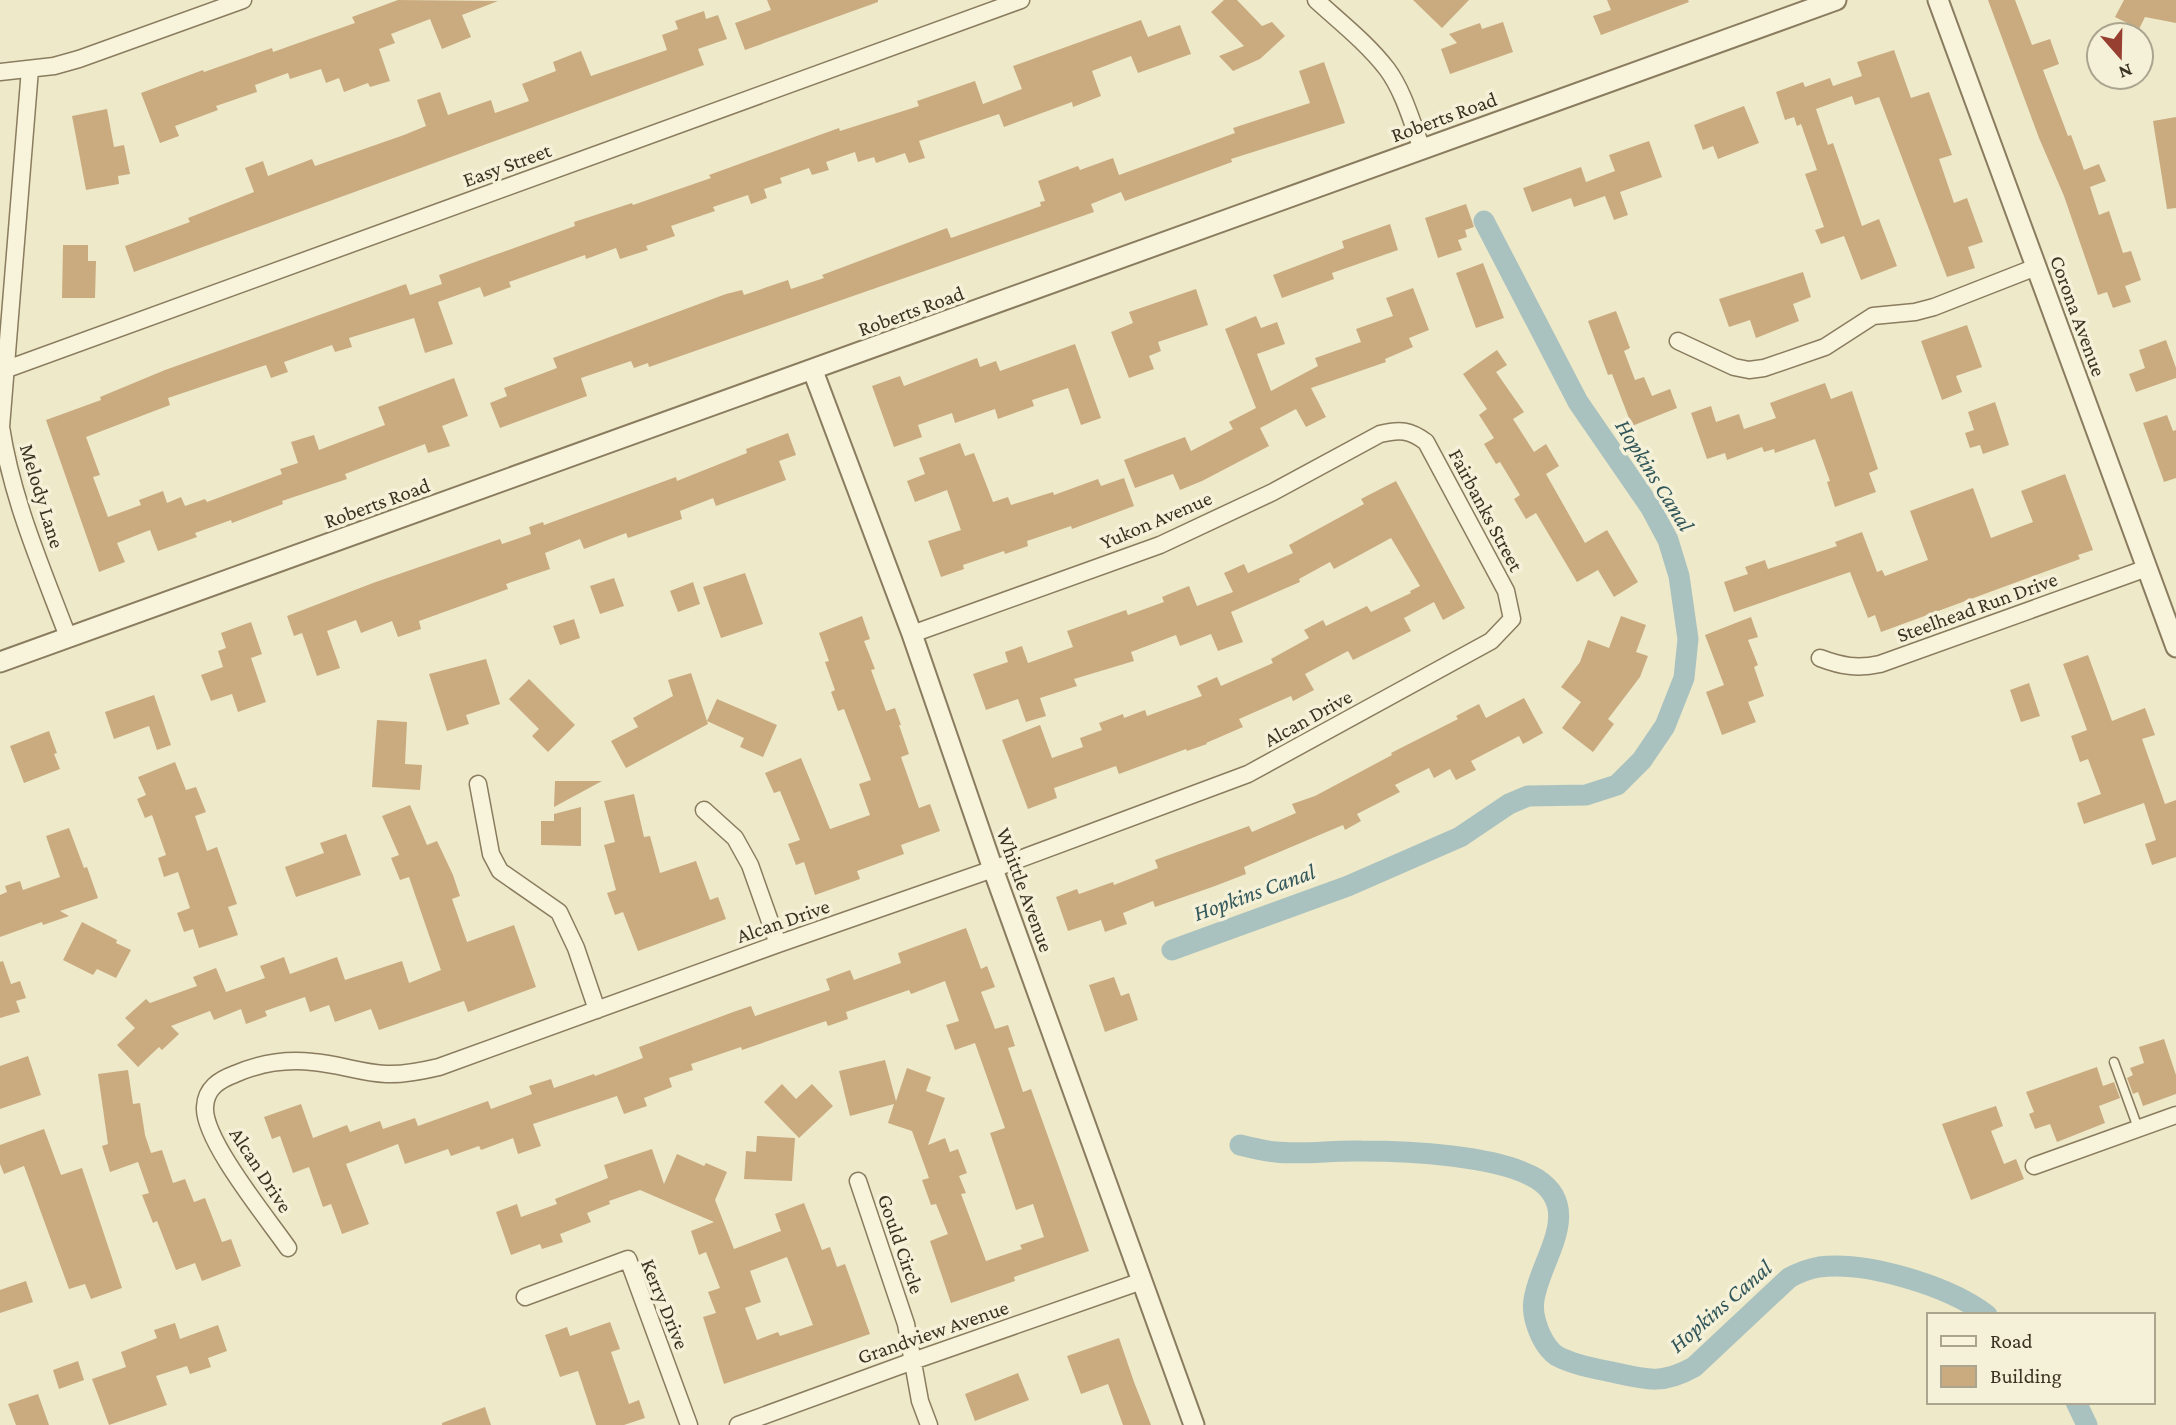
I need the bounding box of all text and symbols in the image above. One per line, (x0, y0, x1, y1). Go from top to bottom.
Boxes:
north arrow (2085, 21, 2155, 91)
text: N (2116, 59, 2135, 84)
street label: Roberts Road (1388, 87, 1500, 147)
street label: Easy Street (460, 138, 555, 192)
street label: Corona Avenue (2045, 252, 2111, 380)
street label: Roberts Road (855, 281, 967, 341)
water label: Hopkins Canal (1610, 414, 1700, 536)
street label: Melody Lane (15, 441, 69, 551)
street label: Fairbanks Street (1444, 445, 1529, 576)
street label: Roberts Road (321, 473, 433, 533)
street label: Yukon Avenue (1097, 486, 1215, 554)
street label: Steelhead Run Drive (1893, 567, 2061, 647)
street label: Alcan Drive (1260, 684, 1356, 752)
street label: Whittle Avenue (991, 825, 1059, 955)
water label: Hopkins Canal (1190, 858, 1319, 926)
street label: Alcan Drive (733, 894, 833, 948)
street label: Alcan Drive (225, 1123, 297, 1217)
street label: Gould Circle (873, 1191, 929, 1297)
water label: Hopkins Canal (1663, 1254, 1777, 1358)
street label: Kerry Drive (636, 1255, 694, 1353)
street label: Grandview Avenue (854, 1295, 1012, 1369)
legend (1927, 1313, 2155, 1404)
text: Road (1990, 1329, 2033, 1353)
text: Building (1990, 1364, 2062, 1388)

